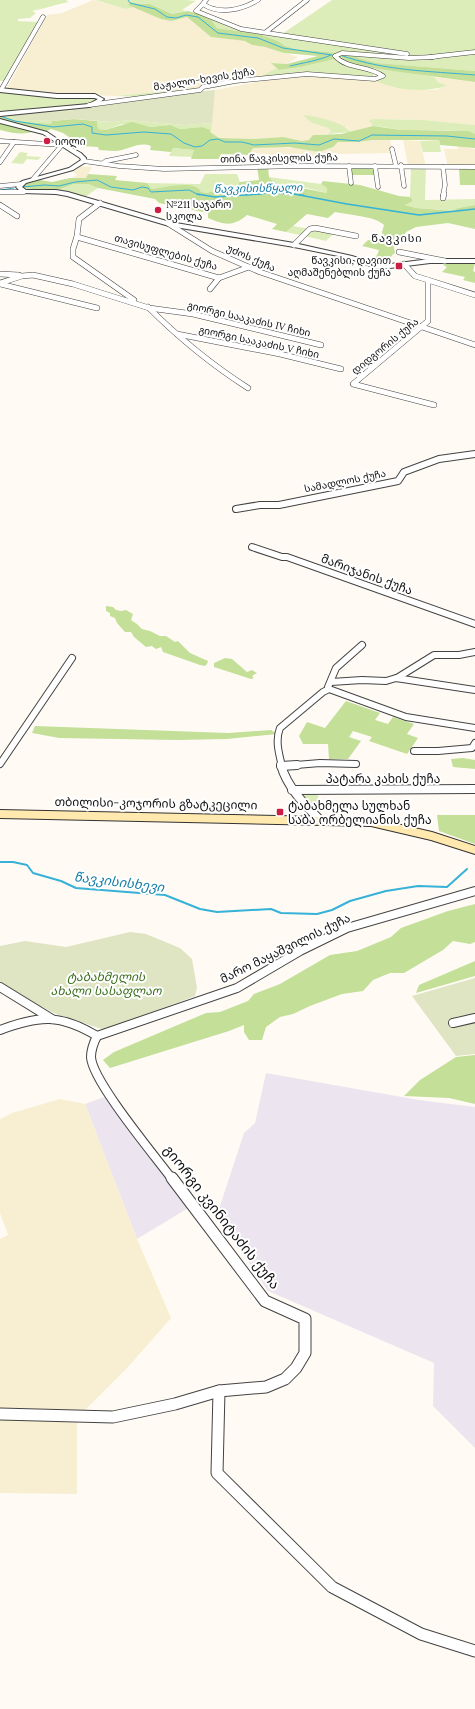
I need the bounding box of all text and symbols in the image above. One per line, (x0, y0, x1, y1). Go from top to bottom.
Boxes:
street label: მაჟალო-ხევის ქუჩა (152, 65, 256, 93)
place label: იოლი (55, 135, 86, 148)
marker: იოლი (42, 136, 52, 146)
street label: თინა წავკისელის ქუჩა (220, 150, 338, 166)
water label: წავკისისწყალი (214, 180, 303, 196)
place label: №211 საჯარო სკოლა (166, 198, 231, 223)
marker: №211 საჯარო სკოლა (153, 205, 163, 215)
street label: თავისუფლების ქუჩა (113, 231, 219, 273)
district label: წავკისი (371, 231, 423, 245)
street label: უძოს ქუჩა (225, 241, 277, 275)
place label: წავკისი, დავით აღმაშენებლის ქუჩა (288, 254, 391, 279)
marker: წავკისი, დავით აღმაშენებლის ქუჩა (394, 261, 404, 271)
street label: გიორგი სააკაძის IV ჩიხი (186, 298, 312, 340)
street label: დიდგორის ქუჩა (349, 315, 421, 377)
street label: გიორგი სააკაძის V ჩიხი (198, 323, 321, 361)
street label: სამადლოს ქუჩა (303, 467, 387, 495)
street label: მარიჯანის ქუჩა (319, 550, 415, 598)
street label: პატარა კახის ქუჩა (326, 771, 440, 786)
street label: თბილისი-კოჯორის გზატკეცილი (54, 794, 258, 813)
place label: ტაბახმელა სულხან საბა ორბელიანის ქუჩა (288, 798, 432, 828)
marker: ტაბახმელა სულხან საბა ორბელიანის ქუჩა (275, 807, 285, 817)
water label: წავკისისხევი (73, 868, 166, 896)
street label: მარო მაყაშვილის ქუჩა (217, 910, 353, 987)
park label: ტაბახმელის ახალი სასაფლაო (51, 969, 163, 998)
street label: გიორგი კვინიტაძის ქუჩა (160, 1141, 284, 1293)

